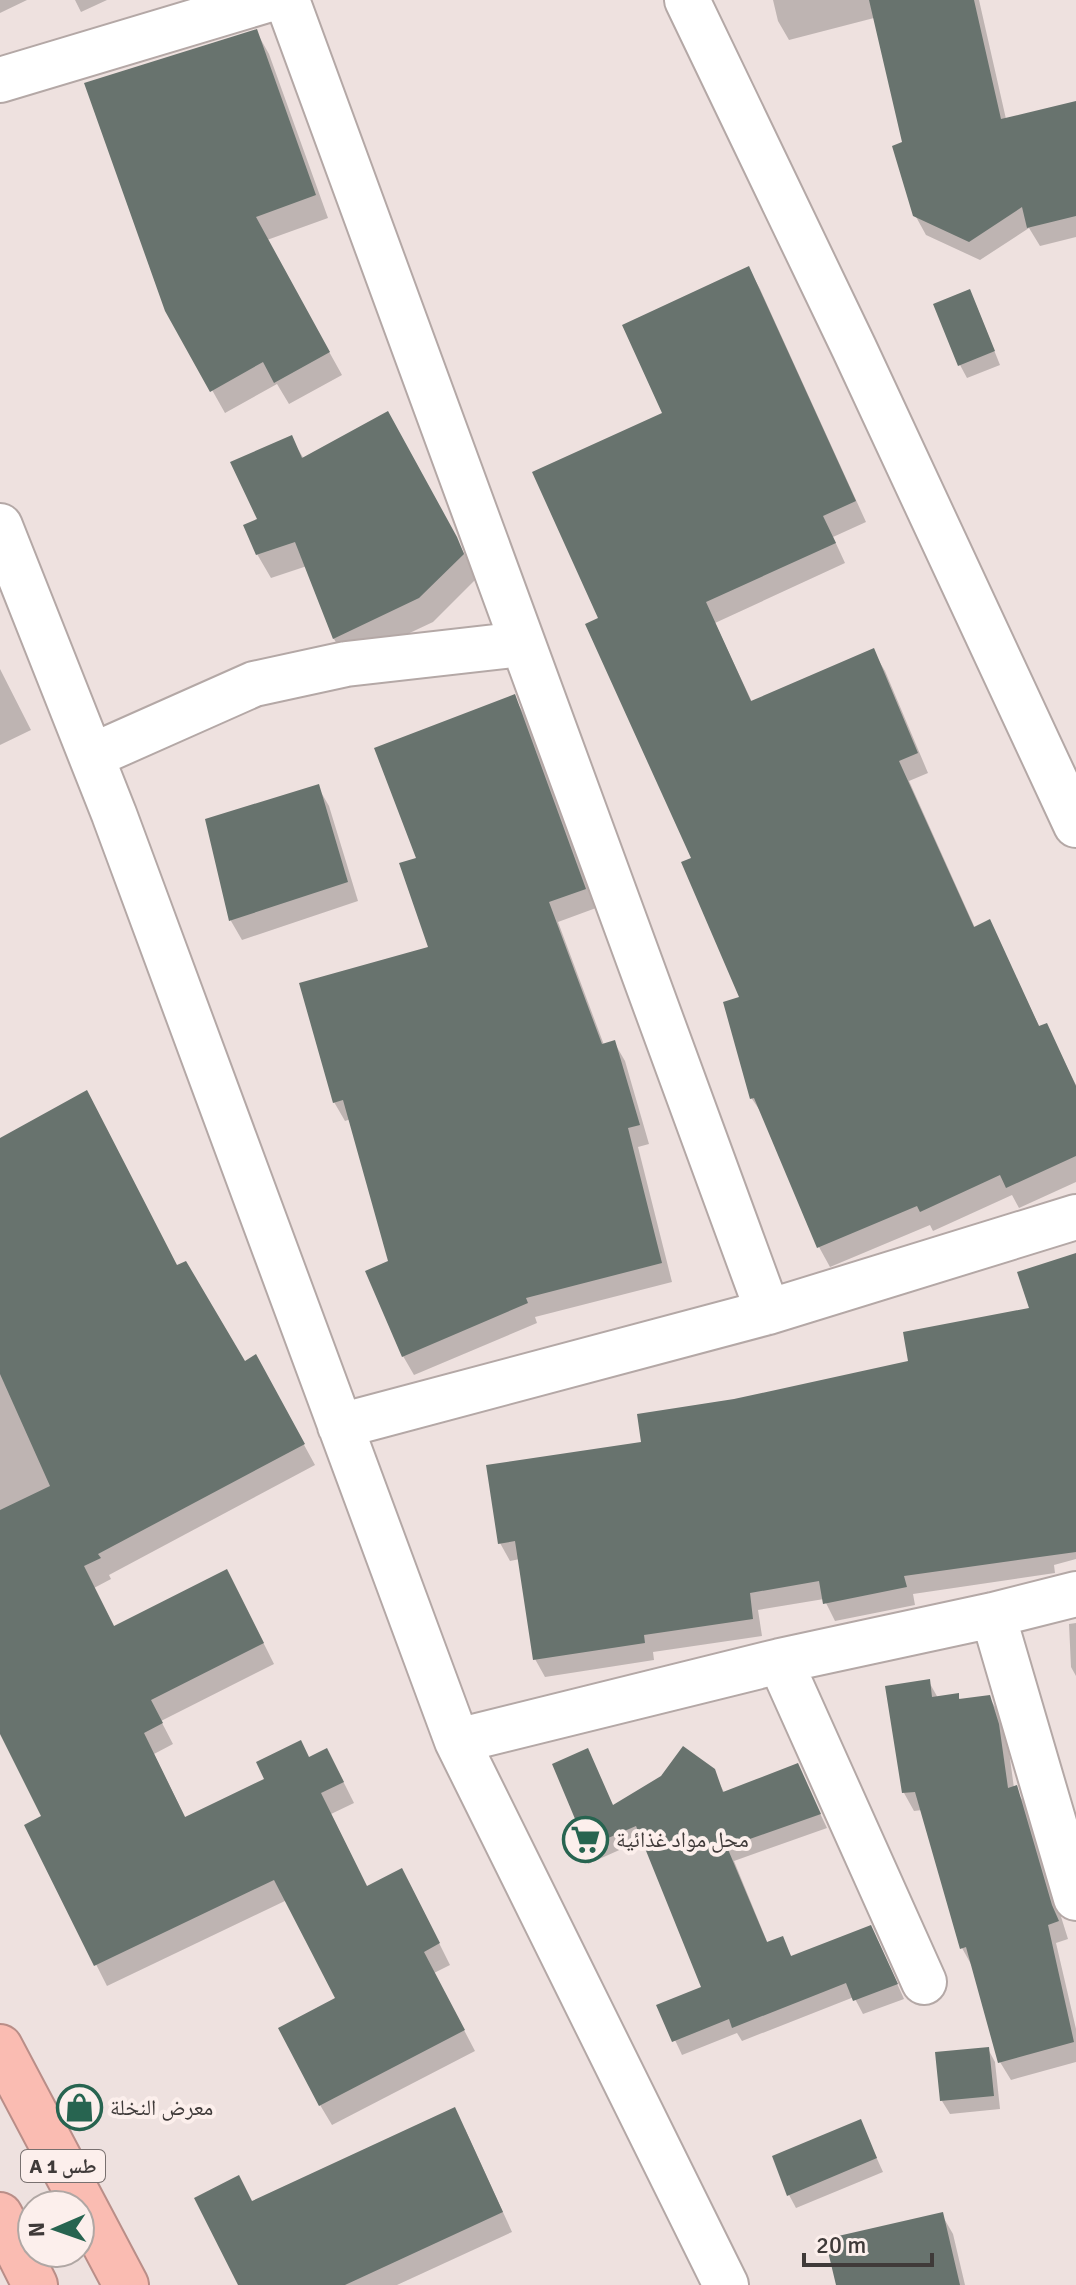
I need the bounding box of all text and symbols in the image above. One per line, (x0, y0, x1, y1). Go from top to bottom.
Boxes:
supermarket icon: محل مواد غذائية (561, 1815, 609, 1863)
place label: محل مواد غذائية (616, 1826, 749, 1853)
shop icon: معرض النخلة (55, 2083, 103, 2131)
place label: معرض النخلة (110, 2094, 213, 2121)
road number: A 1 طس (21, 2150, 105, 2182)
north arrow (16, 2189, 96, 2269)
scale bar (804, 2217, 932, 2267)
text: N (23, 2222, 50, 2238)
text: 20 m (816, 2230, 866, 2260)

